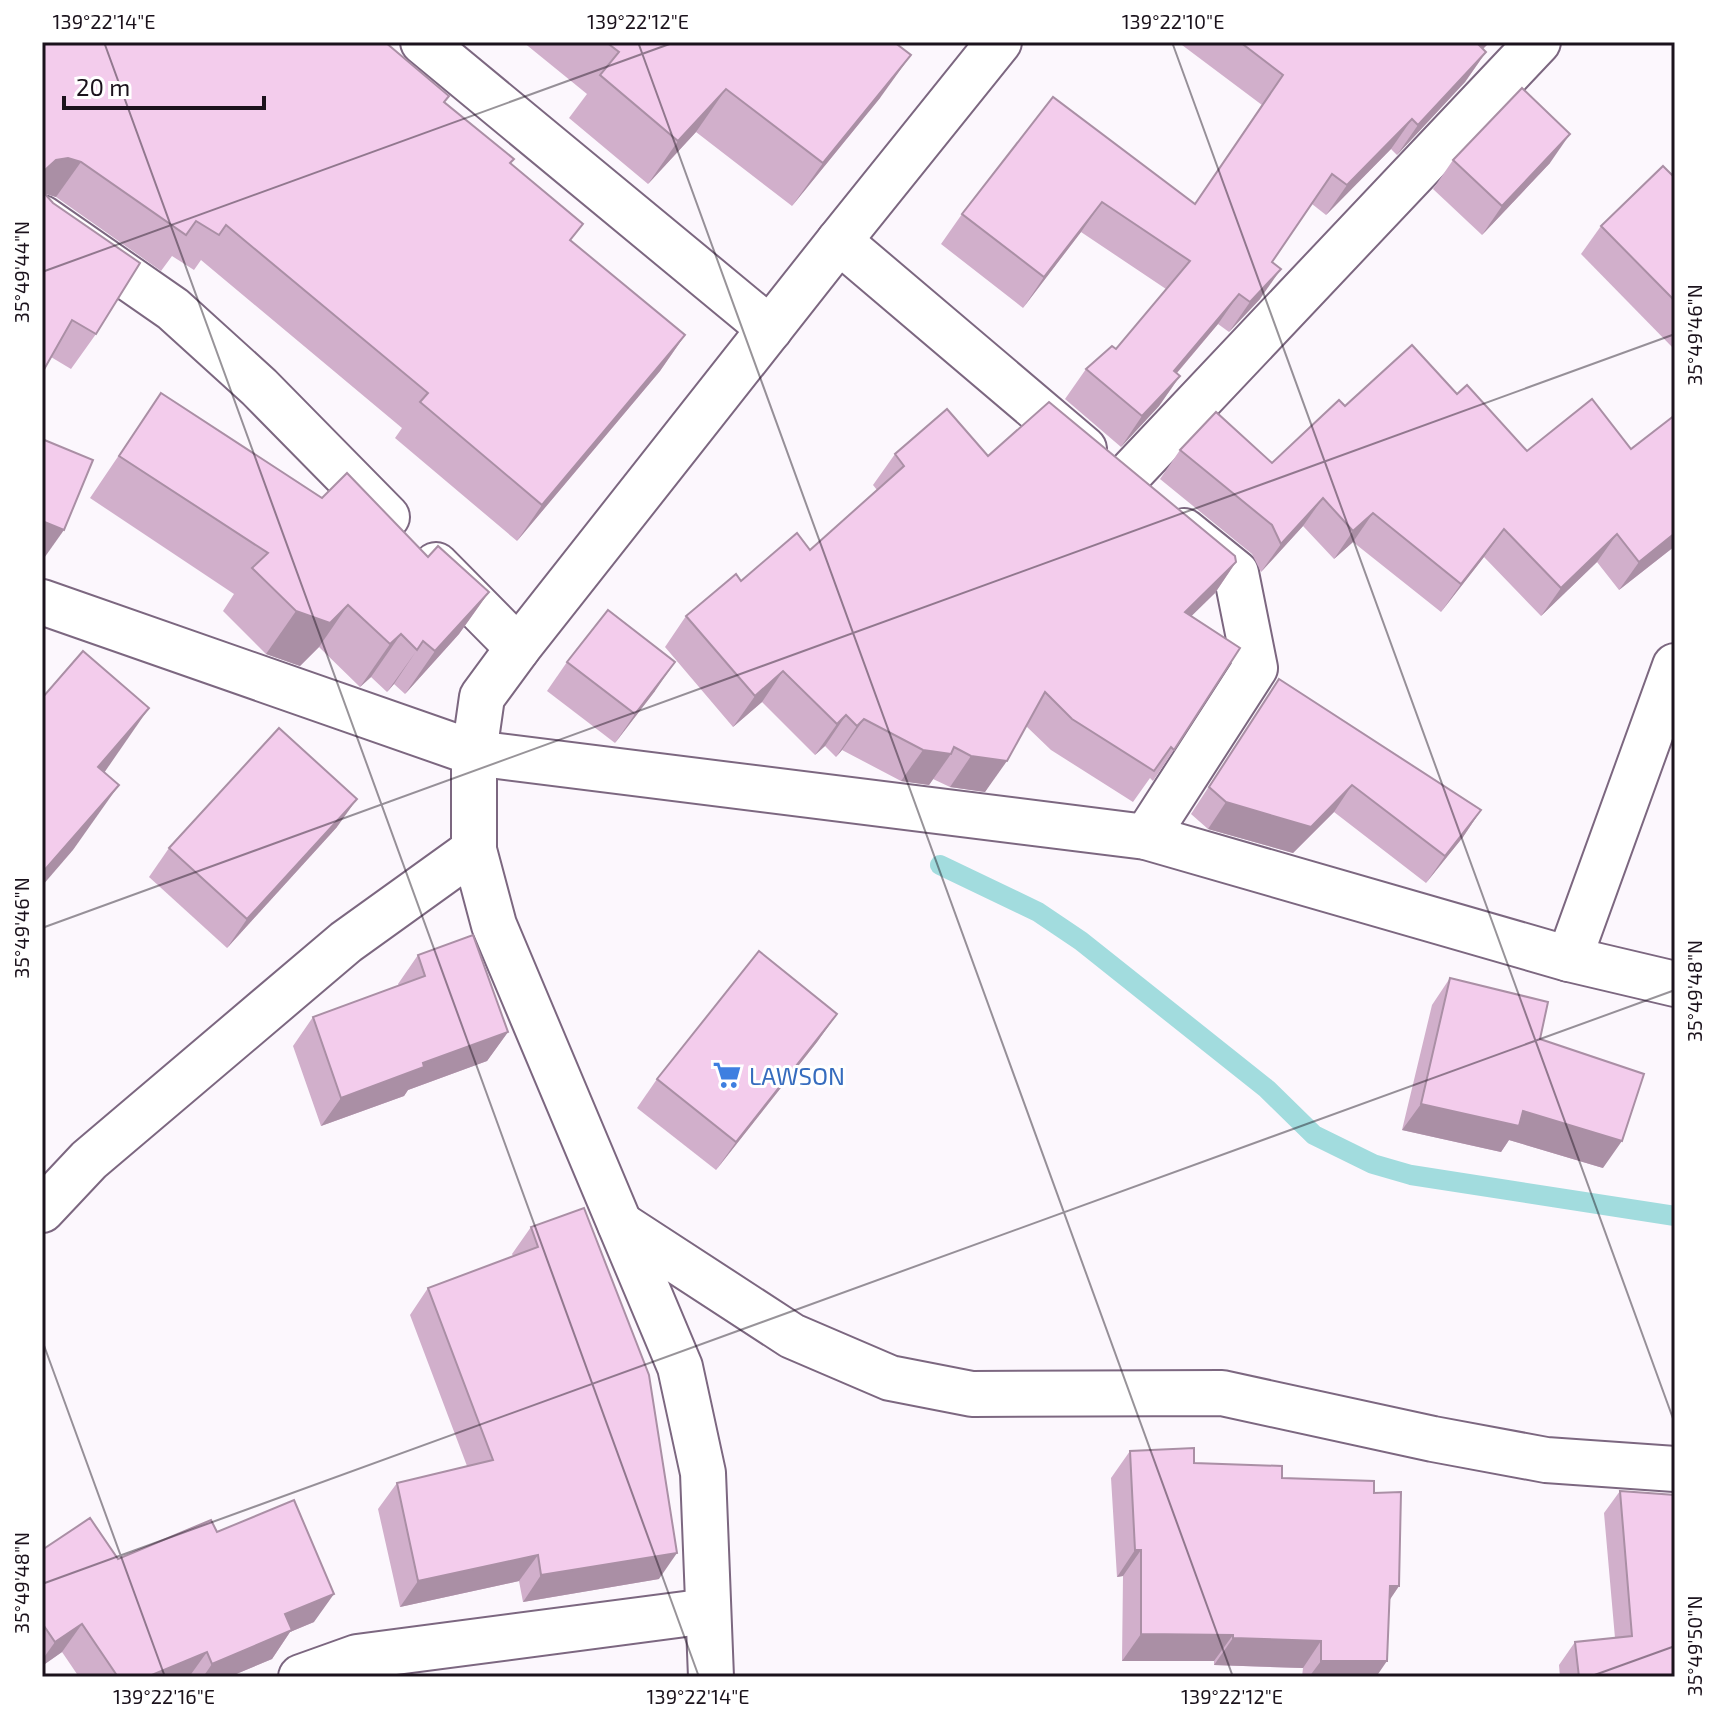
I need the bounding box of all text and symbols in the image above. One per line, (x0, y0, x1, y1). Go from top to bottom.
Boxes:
text: 139°22'14"E (53, 9, 155, 33)
text: 139°22'12"E (587, 9, 689, 33)
text: 139°22'10"E (1122, 9, 1224, 33)
scale bar (64, 60, 264, 110)
text: 20 m (76, 72, 130, 101)
text: 35°49'44"N (9, 221, 33, 323)
text: 35°49'46"N (1682, 284, 1706, 386)
text: 35°49'46"N (9, 877, 33, 979)
text: 35°49'48"N (1682, 940, 1706, 1042)
supermarket icon: LAWSON (712, 1060, 742, 1090)
place label: LAWSON (749, 1061, 845, 1090)
text: 35°49'48"N (9, 1532, 33, 1634)
text: 35°49'50"N (1682, 1596, 1706, 1696)
text: 139°22'16"E (113, 1684, 215, 1708)
text: 139°22'14"E (647, 1684, 749, 1708)
text: 139°22'12"E (1181, 1684, 1283, 1708)

